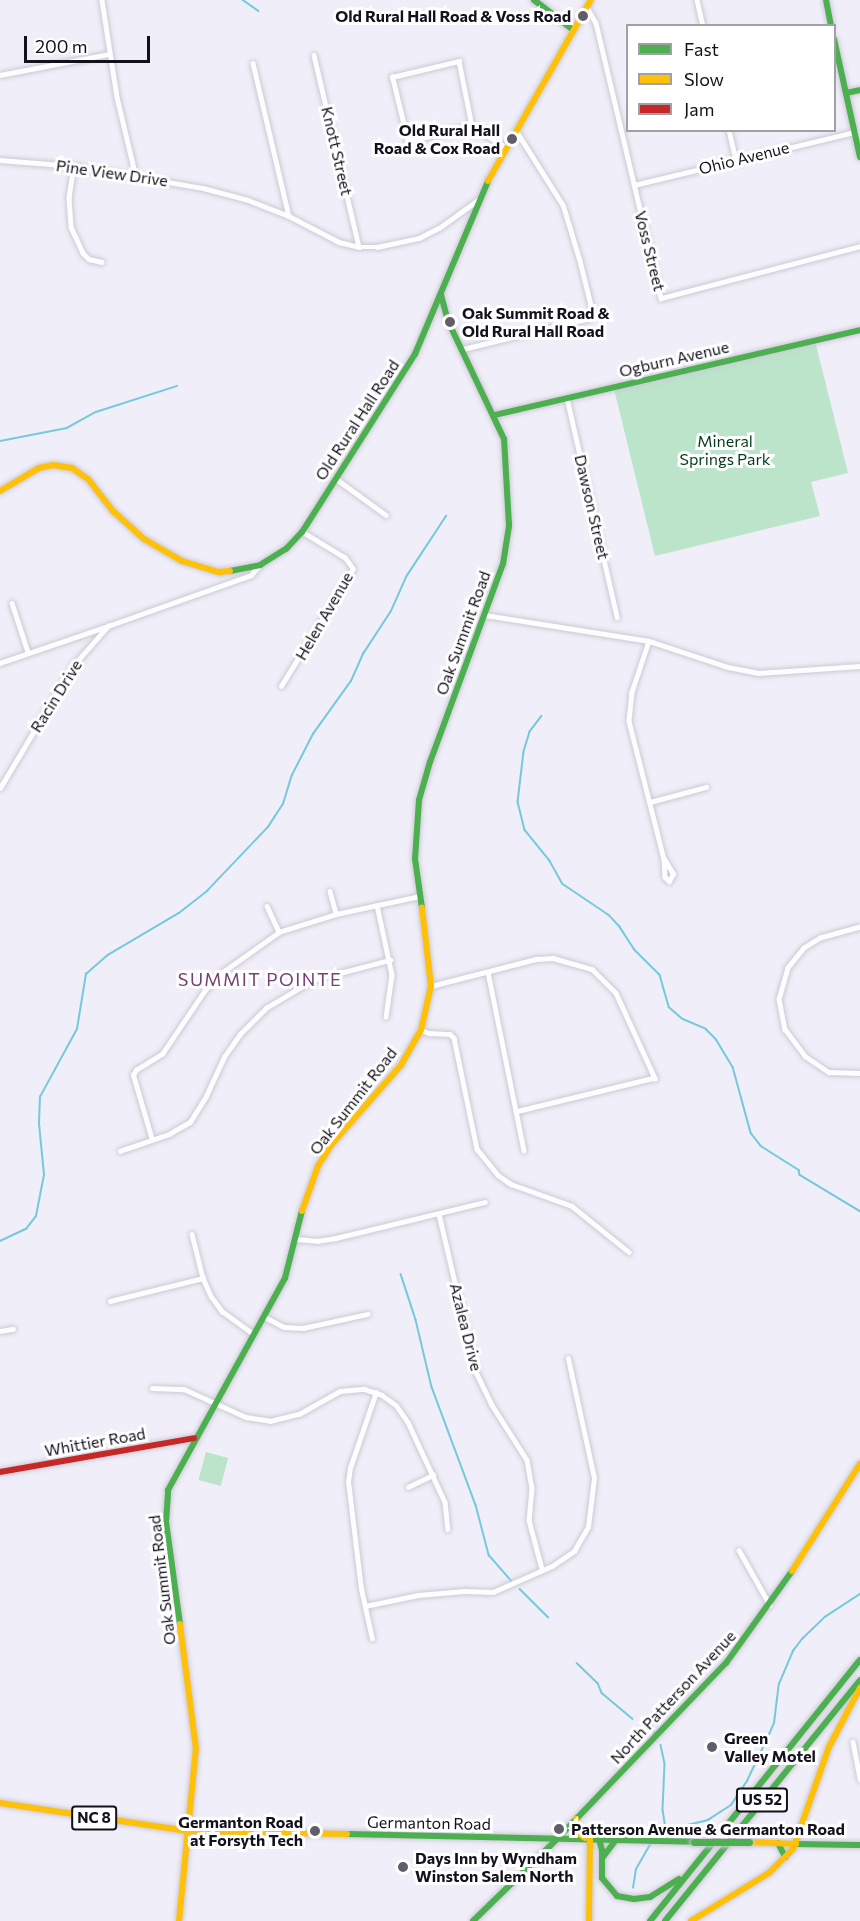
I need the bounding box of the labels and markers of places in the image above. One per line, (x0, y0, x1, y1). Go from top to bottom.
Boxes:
place label: Old Rural Hall Road & Voss Road (335, 6, 571, 26)
marker: Old Rural Hall Road & Voss Road (576, 9, 590, 23)
place label: Old Rural Hall Road & Cox Road (374, 120, 500, 158)
marker: Old Rural Hall Road & Cox Road (505, 132, 519, 146)
place label: Oak Summit Road & Old Rural Hall Road (462, 303, 610, 341)
marker: Oak Summit Road & Old Rural Hall Road (443, 315, 457, 329)
place label: Green Valley Motel (724, 1728, 816, 1766)
marker: Green Valley Motel (705, 1740, 719, 1754)
place label: Germanton Road at Forsyth Tech (178, 1812, 303, 1850)
place label: Patterson Avenue & Germanton Road (571, 1819, 845, 1839)
marker: Patterson Avenue & Germanton Road (552, 1822, 566, 1836)
marker: Germanton Road at Forsyth Tech (308, 1824, 322, 1838)
place label: Days Inn by Wyndham Winston Salem North (415, 1848, 577, 1886)
marker: Days Inn by Wyndham Winston Salem North (396, 1860, 410, 1874)

